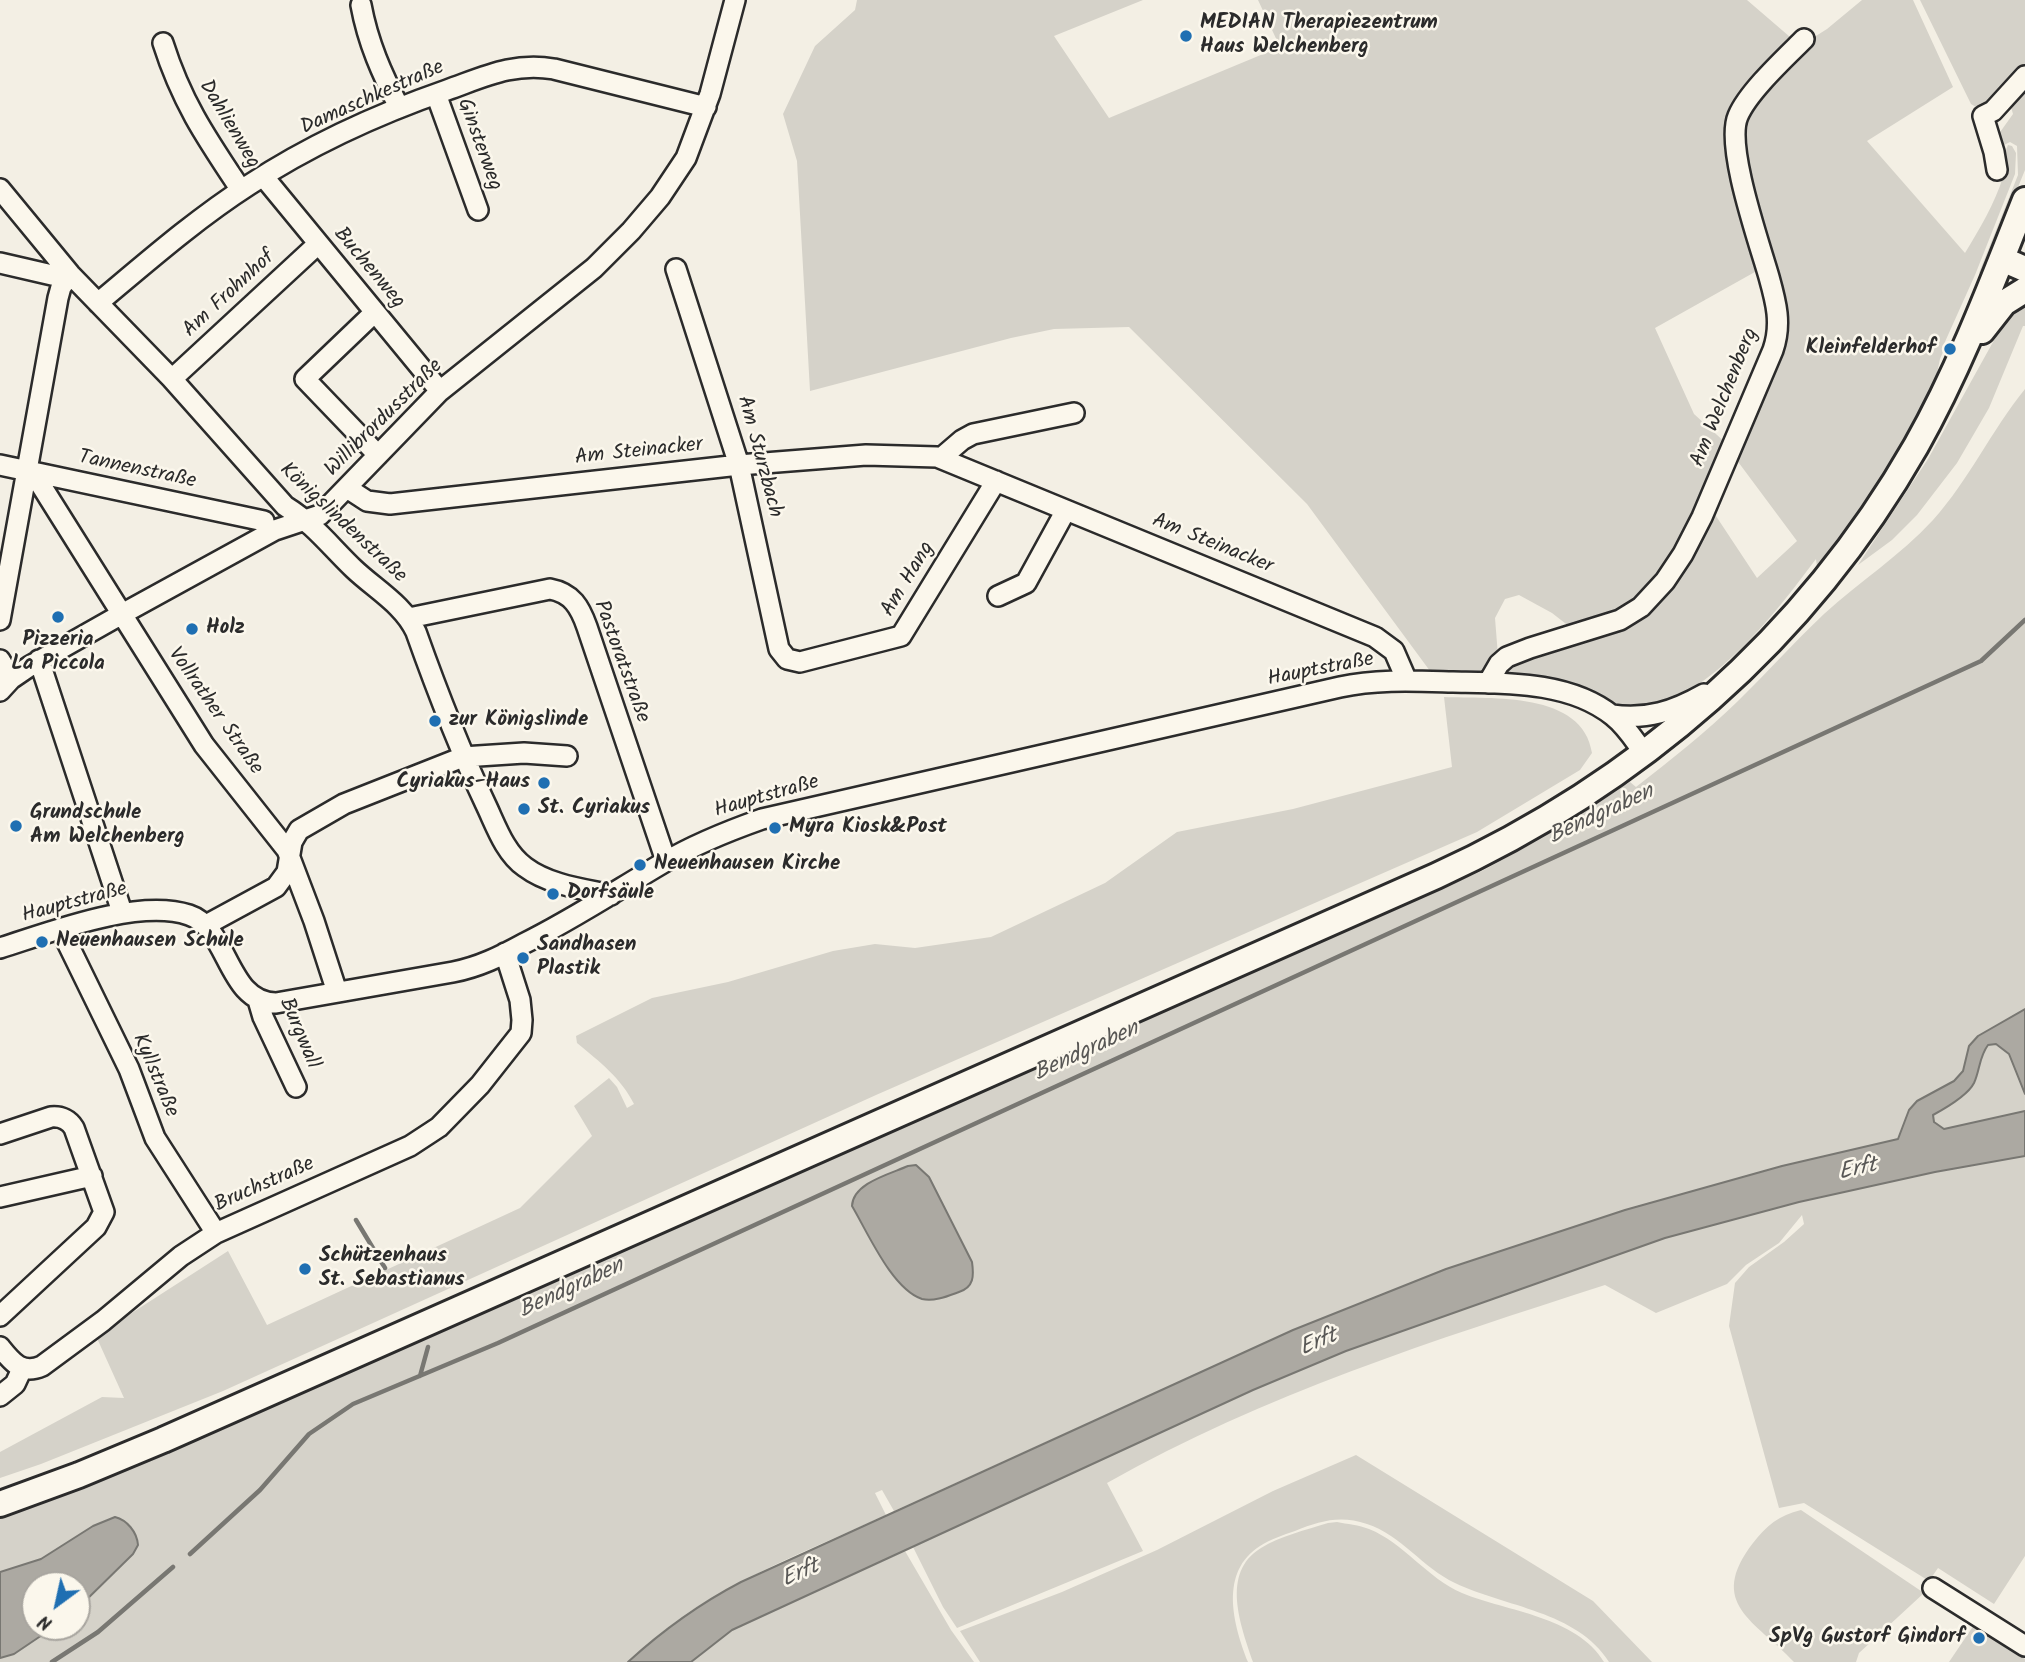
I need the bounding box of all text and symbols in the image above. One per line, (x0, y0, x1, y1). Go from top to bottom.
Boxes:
place label: MEDIAN Therapiezentrum Haus Welchenberg (1200, 11, 1438, 61)
marker: MEDIAN Therapiezentrum Haus Welchenberg (1178, 28, 1194, 44)
street label: Damaschkestraße (297, 56, 449, 142)
street label: Dahlienweg (192, 76, 264, 174)
street label: Ginsterweg (450, 96, 506, 194)
street label: Buchenweg (327, 223, 409, 315)
street label: Am Frohnhof (179, 246, 281, 344)
street label: Am Welchenberg (1687, 325, 1765, 471)
place label: Kleinfelderhof (1806, 336, 1936, 362)
marker: Kleinfelderhof (1942, 341, 1958, 357)
street label: Willibrordusstraße (321, 355, 449, 483)
street label: Am Sturzbach (730, 393, 786, 521)
street label: Am Steinacker (574, 434, 704, 472)
street label: Tannenstraße (76, 446, 198, 496)
street label: Königslindenstraße (273, 458, 411, 590)
street label: Am Steinacker (1148, 509, 1276, 581)
street label: Am Hang (877, 538, 941, 622)
street label: Pastoratstraße (586, 597, 654, 727)
marker: Pizzeria La Piccola (50, 609, 66, 625)
place label: Holz (206, 616, 245, 642)
marker: Holz (184, 621, 200, 637)
place label: Pizzeria La Piccola (11, 628, 105, 678)
street label: Vollrather Straße (161, 643, 267, 781)
street label: Hauptstraße (1266, 648, 1376, 694)
place label: zur Königslinde (449, 708, 588, 734)
marker: zur Königslinde (427, 713, 443, 729)
place label: Cyriakus-Haus (396, 770, 530, 796)
street label: Hauptstraße (712, 771, 822, 825)
marker: Cyriakus-Haus (536, 775, 552, 791)
water label: Bendgraben (1545, 780, 1659, 852)
place label: St. Cyriakus (538, 796, 650, 822)
place label: Grundschule Am Welchenberg (30, 801, 185, 851)
marker: St. Cyriakus (516, 801, 532, 817)
place label: Myra Kiosk&Post (789, 815, 947, 841)
marker: Grundschule Am Welchenberg (8, 818, 24, 834)
marker: Myra Kiosk&Post (767, 820, 783, 836)
place label: Neuenhausen Kirche (654, 852, 840, 878)
marker: Neuenhausen Kirche (632, 857, 648, 873)
street label: Hauptstraße (20, 878, 130, 930)
place label: Dorfsäule (567, 881, 654, 907)
marker: Dorfsäule (545, 886, 561, 902)
place label: Neuenhausen Schule (56, 929, 244, 955)
place label: Sandhasen Plastik (537, 933, 636, 983)
marker: Neuenhausen Schule (34, 934, 50, 950)
marker: Sandhasen Plastik (515, 950, 531, 966)
street label: Burgwall (272, 995, 324, 1073)
water label: Bendgraben (1030, 1017, 1144, 1089)
street label: Kyllstraße (125, 1031, 183, 1121)
street label: Bruchstraße (211, 1153, 319, 1219)
water label: Erft (1836, 1153, 1880, 1189)
place label: Schützenhaus St. Sebastianus (319, 1244, 465, 1294)
water label: Bendgraben (515, 1254, 629, 1326)
marker: Schützenhaus St. Sebastianus (297, 1261, 313, 1277)
water label: Erft (1296, 1324, 1342, 1364)
water label: Erft (778, 1555, 824, 1595)
north arrow (21, 1571, 91, 1641)
text: N (32, 1606, 59, 1638)
place label: SpVg Gustorf Gindorf (1769, 1625, 1965, 1651)
marker: SpVg Gustorf Gindorf (1971, 1630, 1987, 1646)

